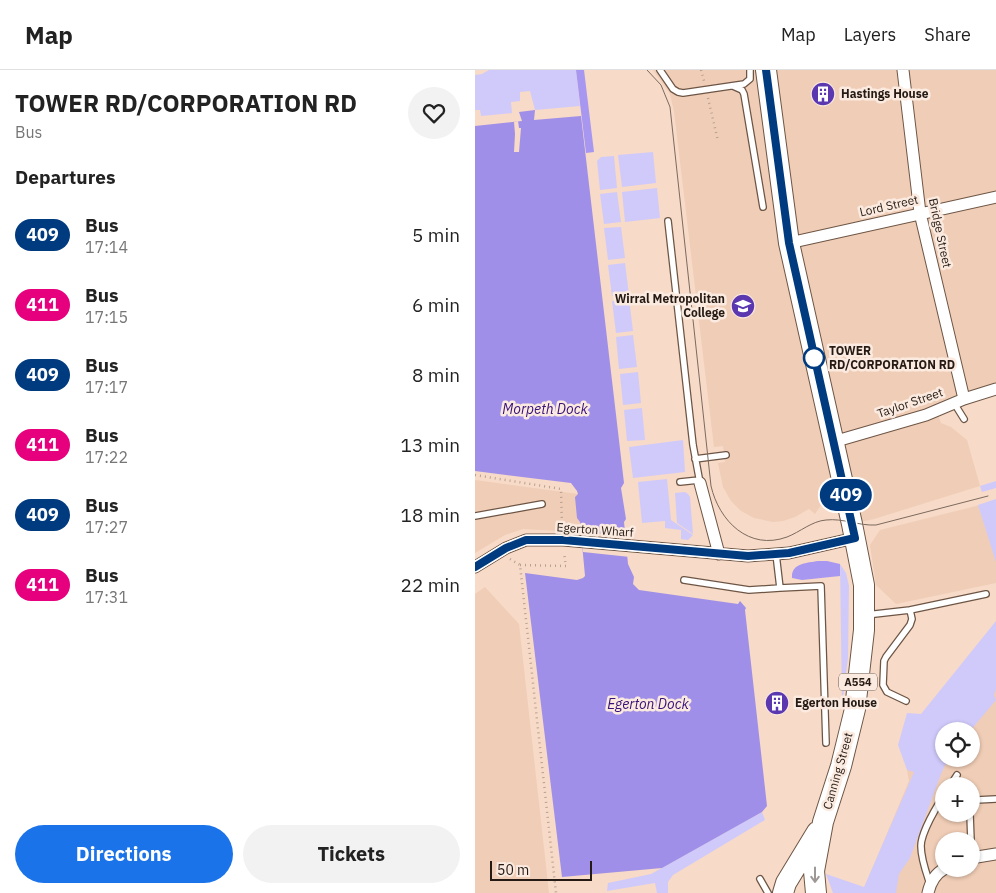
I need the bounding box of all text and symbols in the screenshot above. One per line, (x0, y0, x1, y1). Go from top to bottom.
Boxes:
text: Map (25, 19, 73, 51)
text: Map (781, 23, 816, 46)
text: Layers (844, 23, 896, 46)
text: Share (924, 23, 971, 46)
building icon: Hastings House (810, 81, 836, 107)
place label: Hastings House (841, 86, 929, 101)
text: TOWER RD/CORPORATION RD (15, 87, 357, 119)
button: heart (408, 87, 460, 139)
text: Bus (15, 122, 42, 142)
text: Departures (15, 165, 115, 189)
street label: Lord Street (858, 191, 920, 220)
street label: Bridge Street (926, 197, 955, 269)
text: Bus (85, 213, 119, 237)
text: 409 (26, 223, 59, 246)
text: 5 min (412, 223, 460, 247)
text: 17:14 (85, 237, 128, 257)
text: Bus (85, 283, 119, 307)
place label: Wirral Metropolitan College (615, 291, 725, 320)
text: 411 (26, 293, 59, 316)
text: 6 min (412, 293, 460, 317)
school or university icon: Wirral Metropolitan College (730, 293, 756, 319)
text: 17:15 (85, 307, 128, 327)
place label: TOWER RD/CORPORATION RD (829, 343, 955, 372)
marker: TOWER RD/CORPORATION RD (803, 347, 825, 369)
text: Bus (85, 353, 119, 377)
text: 409 (26, 363, 59, 386)
text: 8 min (412, 363, 460, 387)
text: 17:17 (85, 377, 128, 397)
street label: Taylor Street (875, 384, 945, 421)
water label: Morpeth Dock (502, 400, 589, 418)
text: Bus (85, 423, 119, 447)
text: 411 (26, 433, 59, 456)
text: 13 min (401, 433, 460, 457)
text: 17:22 (85, 447, 128, 467)
line badge: 409 (817, 479, 875, 511)
text: 409 (830, 483, 862, 506)
text: Bus (85, 493, 119, 517)
text: 409 (26, 503, 59, 526)
text: 18 min (401, 503, 460, 527)
text: 17:27 (85, 517, 128, 537)
street label: Egerton Wharf (556, 519, 634, 540)
text: Bus (85, 563, 119, 587)
text: 411 (26, 573, 59, 596)
text: 22 min (401, 573, 460, 597)
text: 17:31 (85, 587, 128, 607)
road number: A554 (839, 674, 877, 690)
building icon: Egerton House (764, 690, 790, 716)
water label: Egerton Dock (607, 695, 689, 713)
place label: Egerton House (795, 695, 877, 710)
map controls (935, 722, 980, 877)
button: locate (935, 722, 980, 767)
street label: Canning Street (819, 731, 856, 811)
button: + (935, 777, 980, 822)
button: Directions (15, 825, 233, 883)
button: Tickets (243, 825, 460, 883)
button: − (935, 832, 980, 877)
scale bar (490, 858, 593, 881)
text: 50 m (497, 861, 529, 879)
one-way arrow (810, 866, 820, 882)

